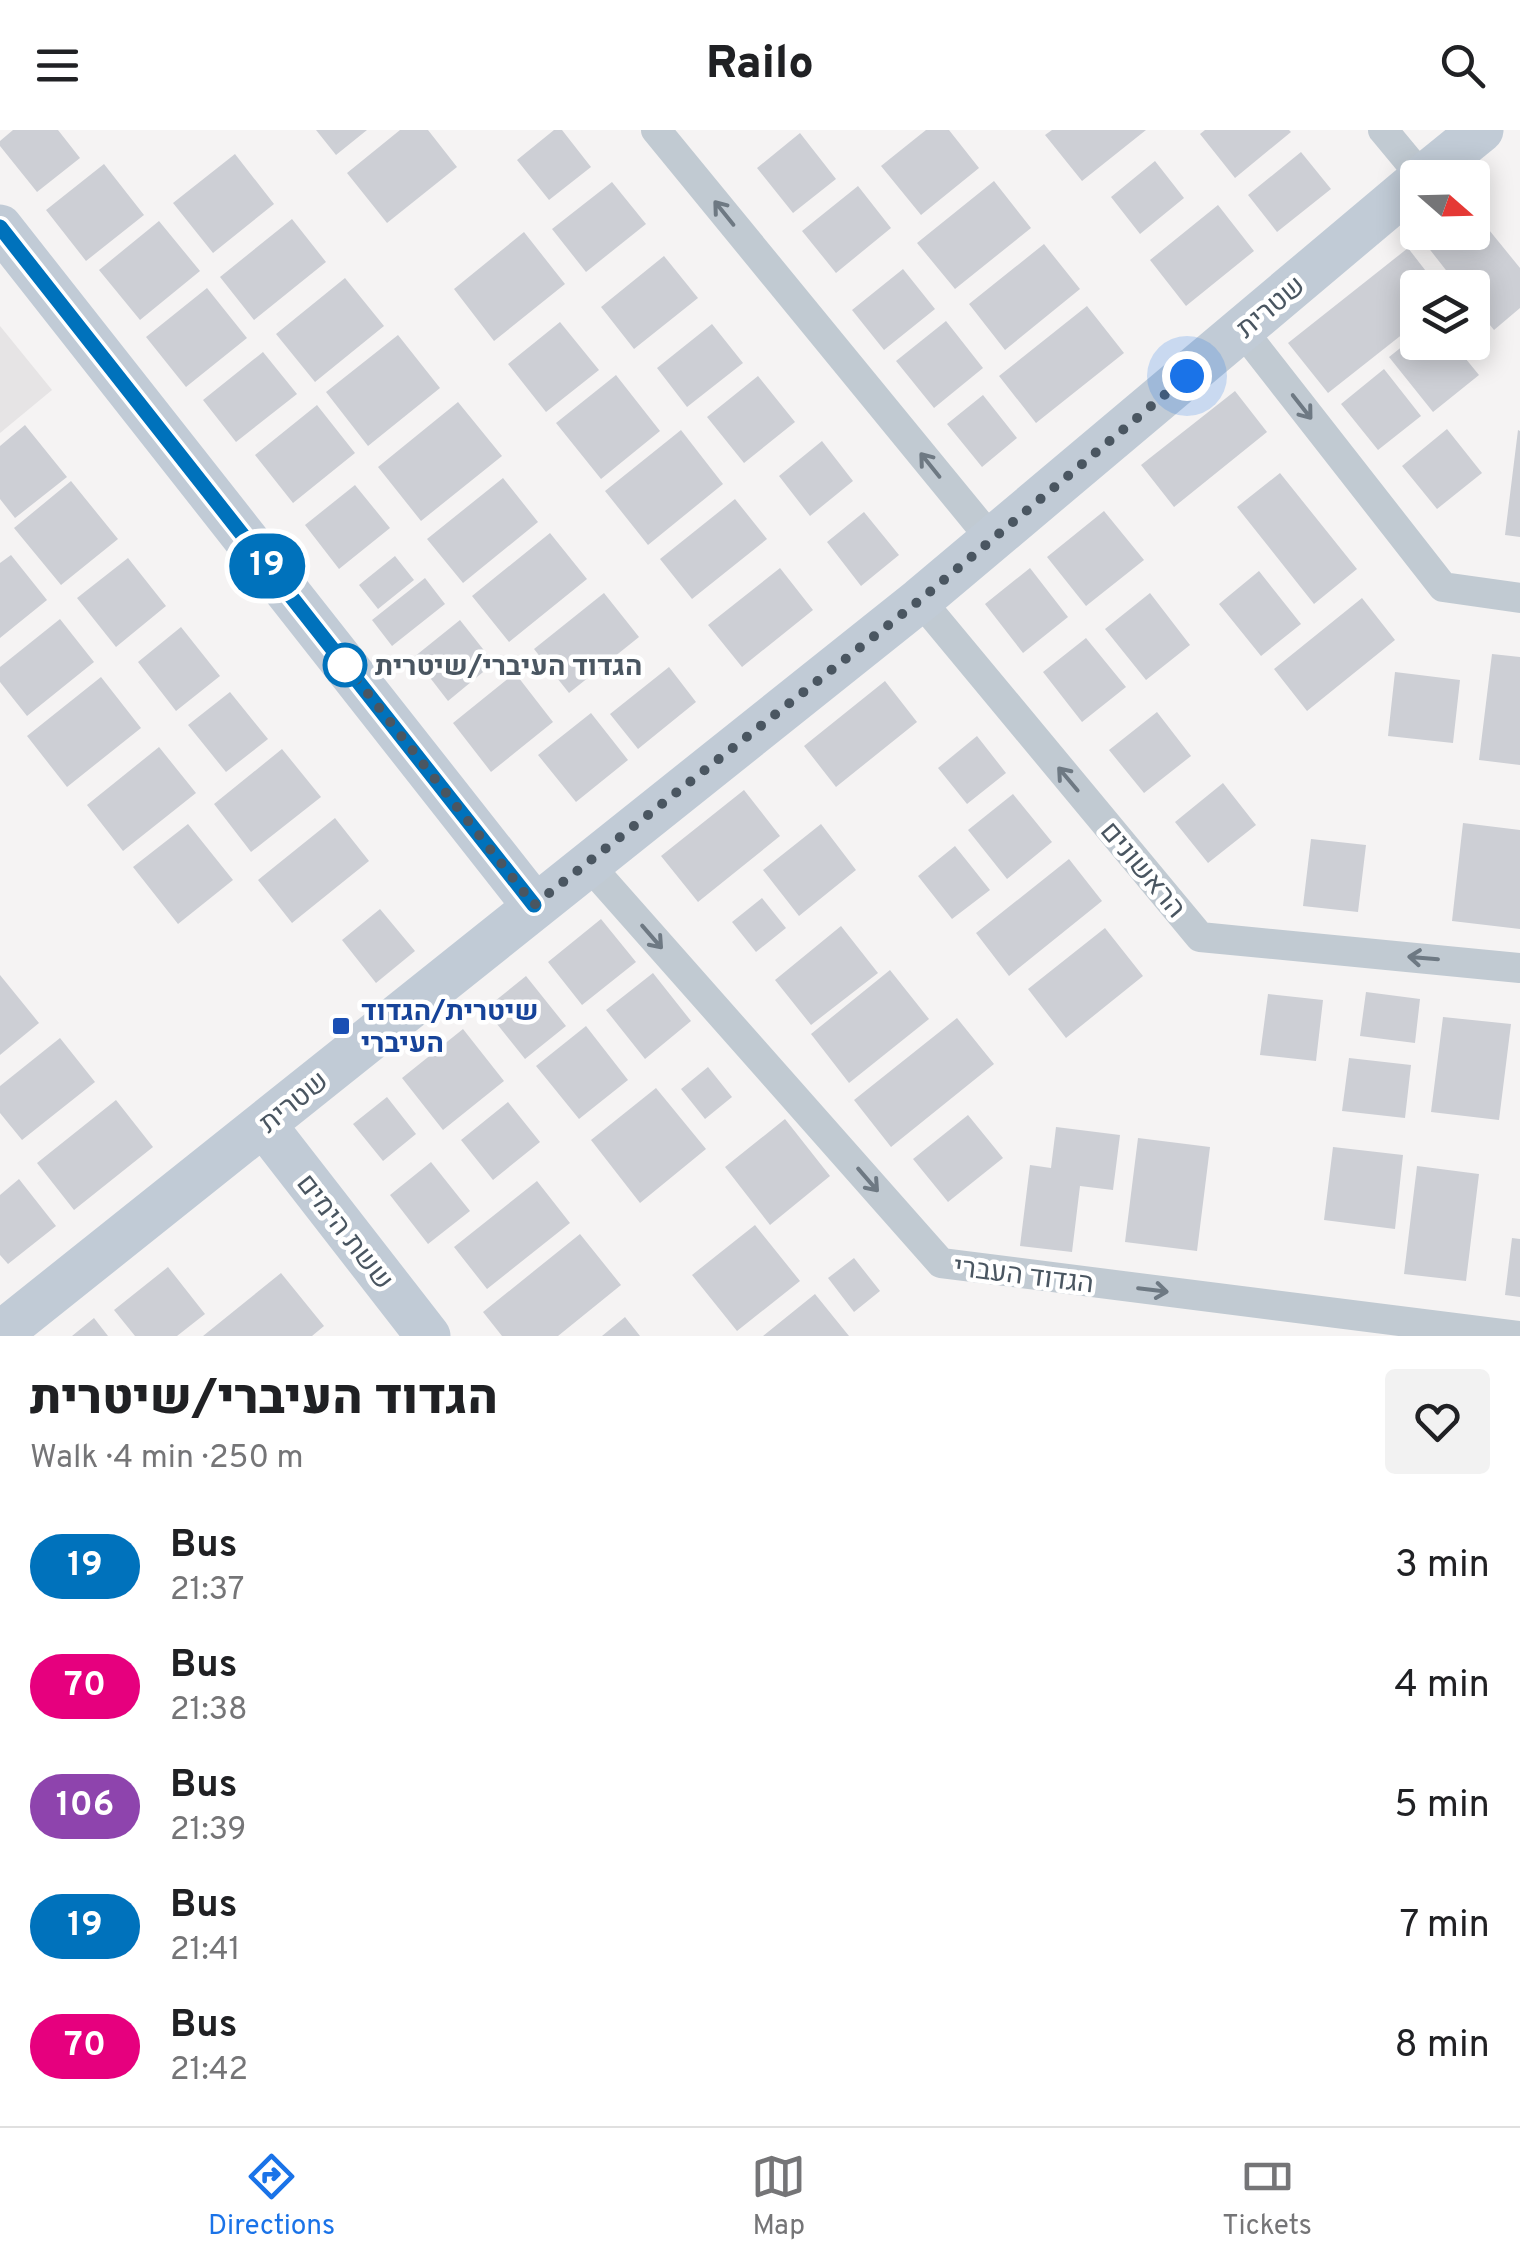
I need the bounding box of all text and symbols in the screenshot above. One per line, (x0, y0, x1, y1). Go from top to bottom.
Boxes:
text: Railo (706, 37, 814, 94)
icon: menu (30, 38, 85, 93)
icon: search (1435, 38, 1490, 93)
north arrow (1400, 160, 1490, 250)
map controls (1400, 160, 1490, 360)
one-way arrow (713, 201, 735, 227)
street label: שטרית (1230, 269, 1314, 348)
button: layers (1400, 270, 1490, 360)
your location (1162, 351, 1212, 401)
one-way arrow (1291, 393, 1313, 419)
one-way arrow (919, 452, 941, 478)
line badge: 19 (222, 534, 312, 598)
text: 19 (249, 544, 285, 588)
marker: הגדוד העיברי/שיטרית (324, 644, 366, 686)
place label: הגדוד העיברי/שיטרית (375, 650, 642, 686)
one-way arrow (1058, 766, 1080, 792)
street label: הראשונים (1091, 815, 1192, 927)
one-way arrow (641, 924, 664, 949)
one-way arrow (1407, 949, 1440, 968)
place label: שיטרית/הגדוד העיברי (361, 995, 539, 1063)
marker: שיטרית/הגדוד העיברי (330, 1015, 352, 1037)
street label: שטרית (253, 1064, 337, 1142)
one-way arrow (856, 1167, 879, 1192)
street label: ששת הימים (287, 1168, 400, 1298)
street label: הגדוד העברי (952, 1251, 1096, 1303)
one-way arrow (1137, 1281, 1169, 1300)
button: heart (1385, 1369, 1490, 1474)
text: הגדוד העיברי/שיטרית (30, 1371, 498, 1431)
text: Walk · 4 min · 250 m (30, 1439, 304, 1479)
text: Bus (170, 1522, 237, 1571)
text: 3 min (1395, 1542, 1490, 1591)
text: 19 (67, 1544, 103, 1588)
text: 21:37 (170, 1571, 244, 1611)
text: Bus (170, 1642, 237, 1691)
text: 4 min (1394, 1662, 1490, 1711)
text: 70 (64, 1664, 106, 1708)
text: 21:38 (170, 1691, 248, 1731)
text: Bus (170, 1762, 237, 1811)
text: 5 min (1394, 1782, 1490, 1831)
text: 106 (56, 1784, 114, 1828)
text: 21:39 (170, 1811, 246, 1851)
text: Bus (170, 1882, 237, 1931)
text: 7 min (1400, 1902, 1490, 1951)
text: 19 (67, 1904, 103, 1948)
text: 21:41 (170, 1931, 241, 1971)
text: Bus (170, 2002, 237, 2051)
text: 8 min (1395, 2022, 1490, 2071)
text: 70 (64, 2024, 106, 2068)
text: 21:42 (170, 2051, 248, 2091)
tab: Directions (208, 2149, 335, 2245)
tab: Map (751, 2149, 806, 2245)
tab: Tickets (1222, 2149, 1312, 2245)

